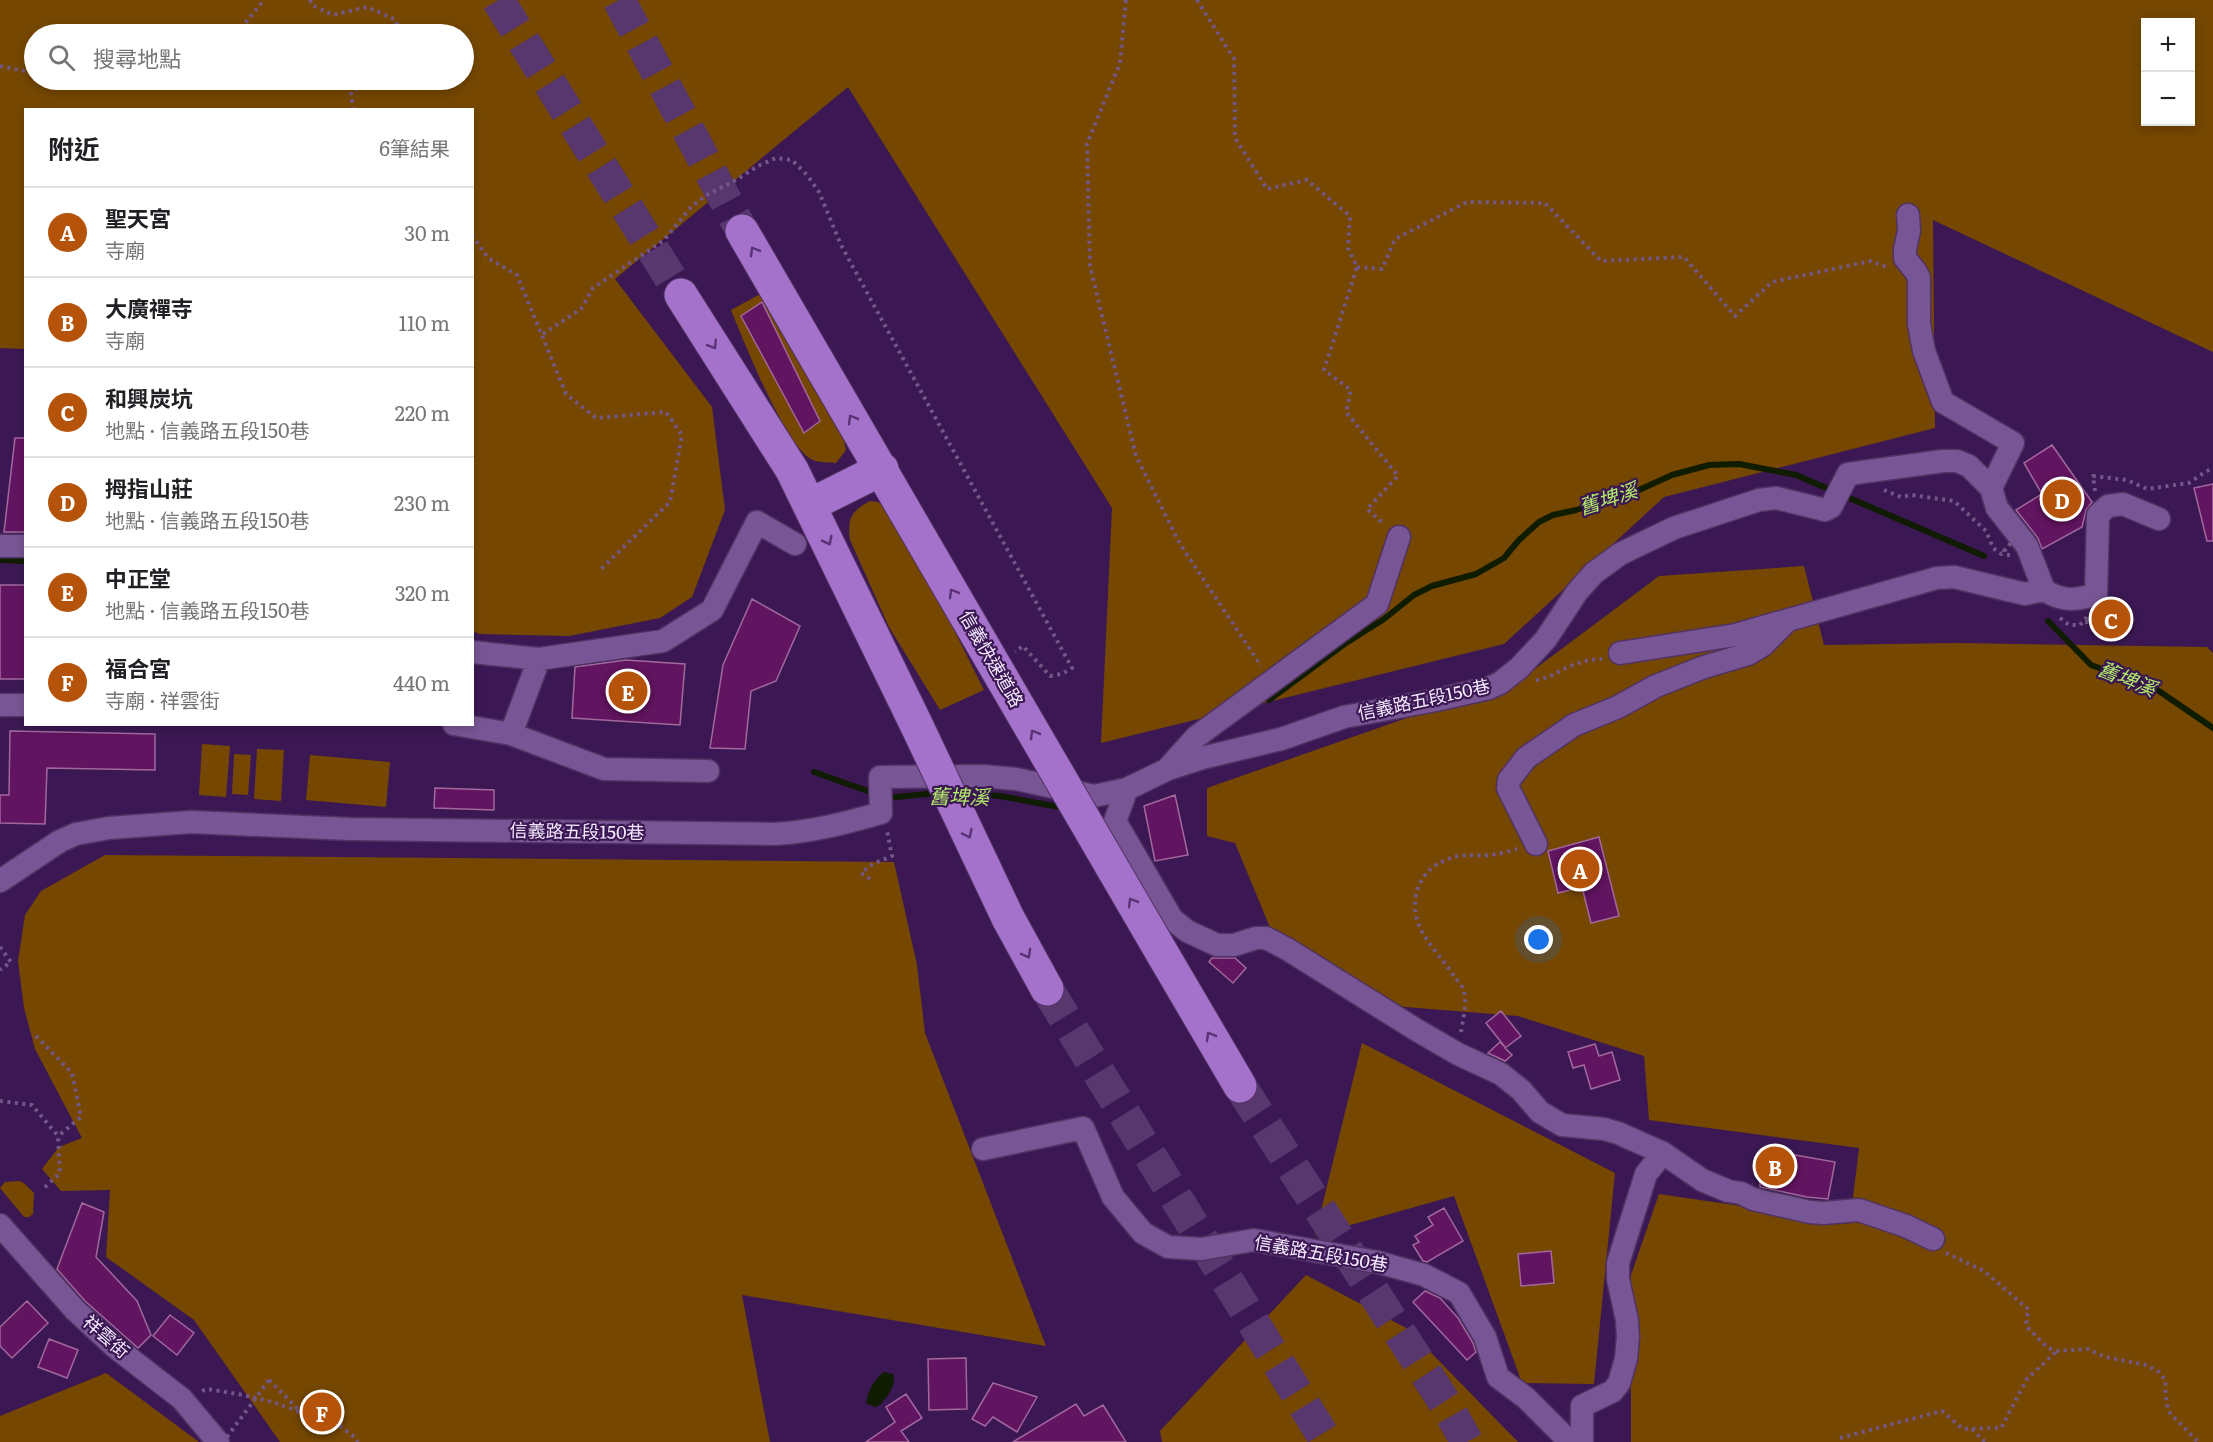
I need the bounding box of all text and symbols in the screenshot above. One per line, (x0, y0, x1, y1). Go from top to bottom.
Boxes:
map controls (2141, 18, 2195, 126)
button: + (2141, 18, 2195, 72)
search box (24, 24, 474, 90)
icon: search (45, 41, 78, 74)
text: 搜尋地點 (93, 41, 181, 74)
button: − (2141, 72, 2195, 126)
text: 附近 (48, 128, 100, 167)
text: 6筆結果 (379, 132, 450, 162)
text: 聖天宮 (105, 201, 171, 234)
text: A (60, 217, 75, 247)
text: 30 m (404, 217, 450, 247)
text: 寺廟 (105, 234, 145, 264)
one-way arrow (749, 247, 761, 257)
text: 大廣禪寺 (105, 291, 193, 324)
text: B (61, 307, 74, 337)
text: 110 m (399, 307, 450, 337)
text: 寺廟 (105, 324, 145, 354)
one-way arrow (705, 339, 717, 349)
text: 和興炭坑 (105, 381, 193, 414)
text: C (60, 397, 75, 427)
text: 220 m (395, 397, 450, 427)
text: 地點 · 信義路五段150巷 (105, 414, 310, 444)
one-way arrow (848, 415, 860, 425)
text: 拇指山莊 (105, 471, 193, 504)
water label: 舊埤溪 (1574, 473, 1643, 521)
pin: D (2042, 476, 2082, 522)
text: D (60, 487, 75, 517)
text: 230 m (394, 487, 450, 517)
text: 地點 · 信義路五段150巷 (105, 504, 310, 534)
one-way arrow (821, 535, 832, 546)
text: 中正堂 (105, 561, 171, 594)
text: E (61, 577, 74, 607)
text: 320 m (395, 577, 450, 607)
one-way arrow (949, 589, 960, 599)
text: 地點 · 信義路五段150巷 (105, 594, 310, 624)
pin: C (2092, 596, 2130, 642)
street label: 信義快速道路 (954, 605, 1031, 712)
text: 福合宮 (105, 651, 171, 684)
water label: 舊埤溪 (2094, 652, 2164, 703)
text: F (61, 667, 74, 697)
text: 440 m (393, 667, 450, 697)
pin: E (608, 668, 648, 714)
street label: 信義路五段150巷 (1355, 671, 1492, 726)
text: 寺廟 · 祥雲街 (105, 684, 220, 714)
one-way arrow (1030, 730, 1041, 740)
water label: 舊埤溪 (929, 779, 992, 811)
street label: 信義路五段150巷 (509, 816, 645, 845)
one-way arrow (961, 827, 973, 838)
pin: A (1560, 846, 1600, 892)
one-way arrow (1128, 898, 1140, 908)
your location (1524, 925, 1553, 954)
one-way arrow (1020, 948, 1031, 958)
one-way arrow (1206, 1032, 1218, 1042)
pin: B (1756, 1144, 1794, 1188)
street label: 信義路五段150巷 (1253, 1228, 1390, 1278)
street label: 祥雲街 (78, 1308, 136, 1364)
pin: F (302, 1390, 342, 1434)

